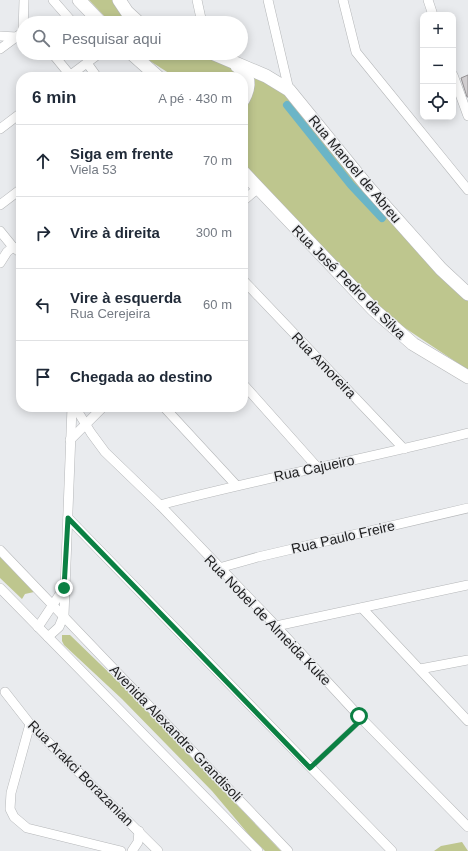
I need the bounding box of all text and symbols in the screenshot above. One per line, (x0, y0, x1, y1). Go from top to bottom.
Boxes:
map controls (420, 12, 456, 120)
button: + (420, 12, 456, 48)
search box (16, 16, 248, 60)
icon: search (30, 27, 52, 49)
text: Pesquisar aqui (62, 30, 161, 47)
button: − (420, 48, 456, 84)
button: locate (420, 84, 456, 120)
text: 6 min (32, 88, 76, 107)
text: A pé · 430 m (158, 91, 232, 106)
street label: Rua Manoel de Abreu (305, 112, 405, 226)
text: Siga em frente (70, 145, 173, 162)
icon: ahead (32, 150, 54, 172)
text: 70 m (203, 153, 232, 168)
text: Viela 53 (70, 162, 117, 177)
icon: right (32, 222, 54, 244)
street label: Rua José Pedro da Silva (289, 222, 409, 342)
text: Vire à direita (70, 224, 160, 241)
text: 300 m (196, 225, 232, 240)
text: Vire à esquerda (70, 289, 181, 306)
icon: left (32, 294, 54, 316)
text: 60 m (203, 297, 232, 312)
text: Rua Cerejeira (70, 306, 150, 321)
street label: Rua Amoreira (289, 329, 360, 401)
icon: arrive (32, 366, 54, 388)
text: Chegada ao destino (70, 368, 213, 385)
street label: Rua Cajueiro (272, 452, 356, 484)
street label: Rua Paulo Freire (290, 517, 397, 557)
street label: Rua Nobel de Almeida Kuke (201, 551, 335, 689)
route end (55, 579, 73, 597)
street label: Avenida Alexandre Grandisoli (107, 661, 245, 805)
route start (350, 707, 368, 725)
street label: Rua Arakci Borazanian (25, 717, 137, 829)

